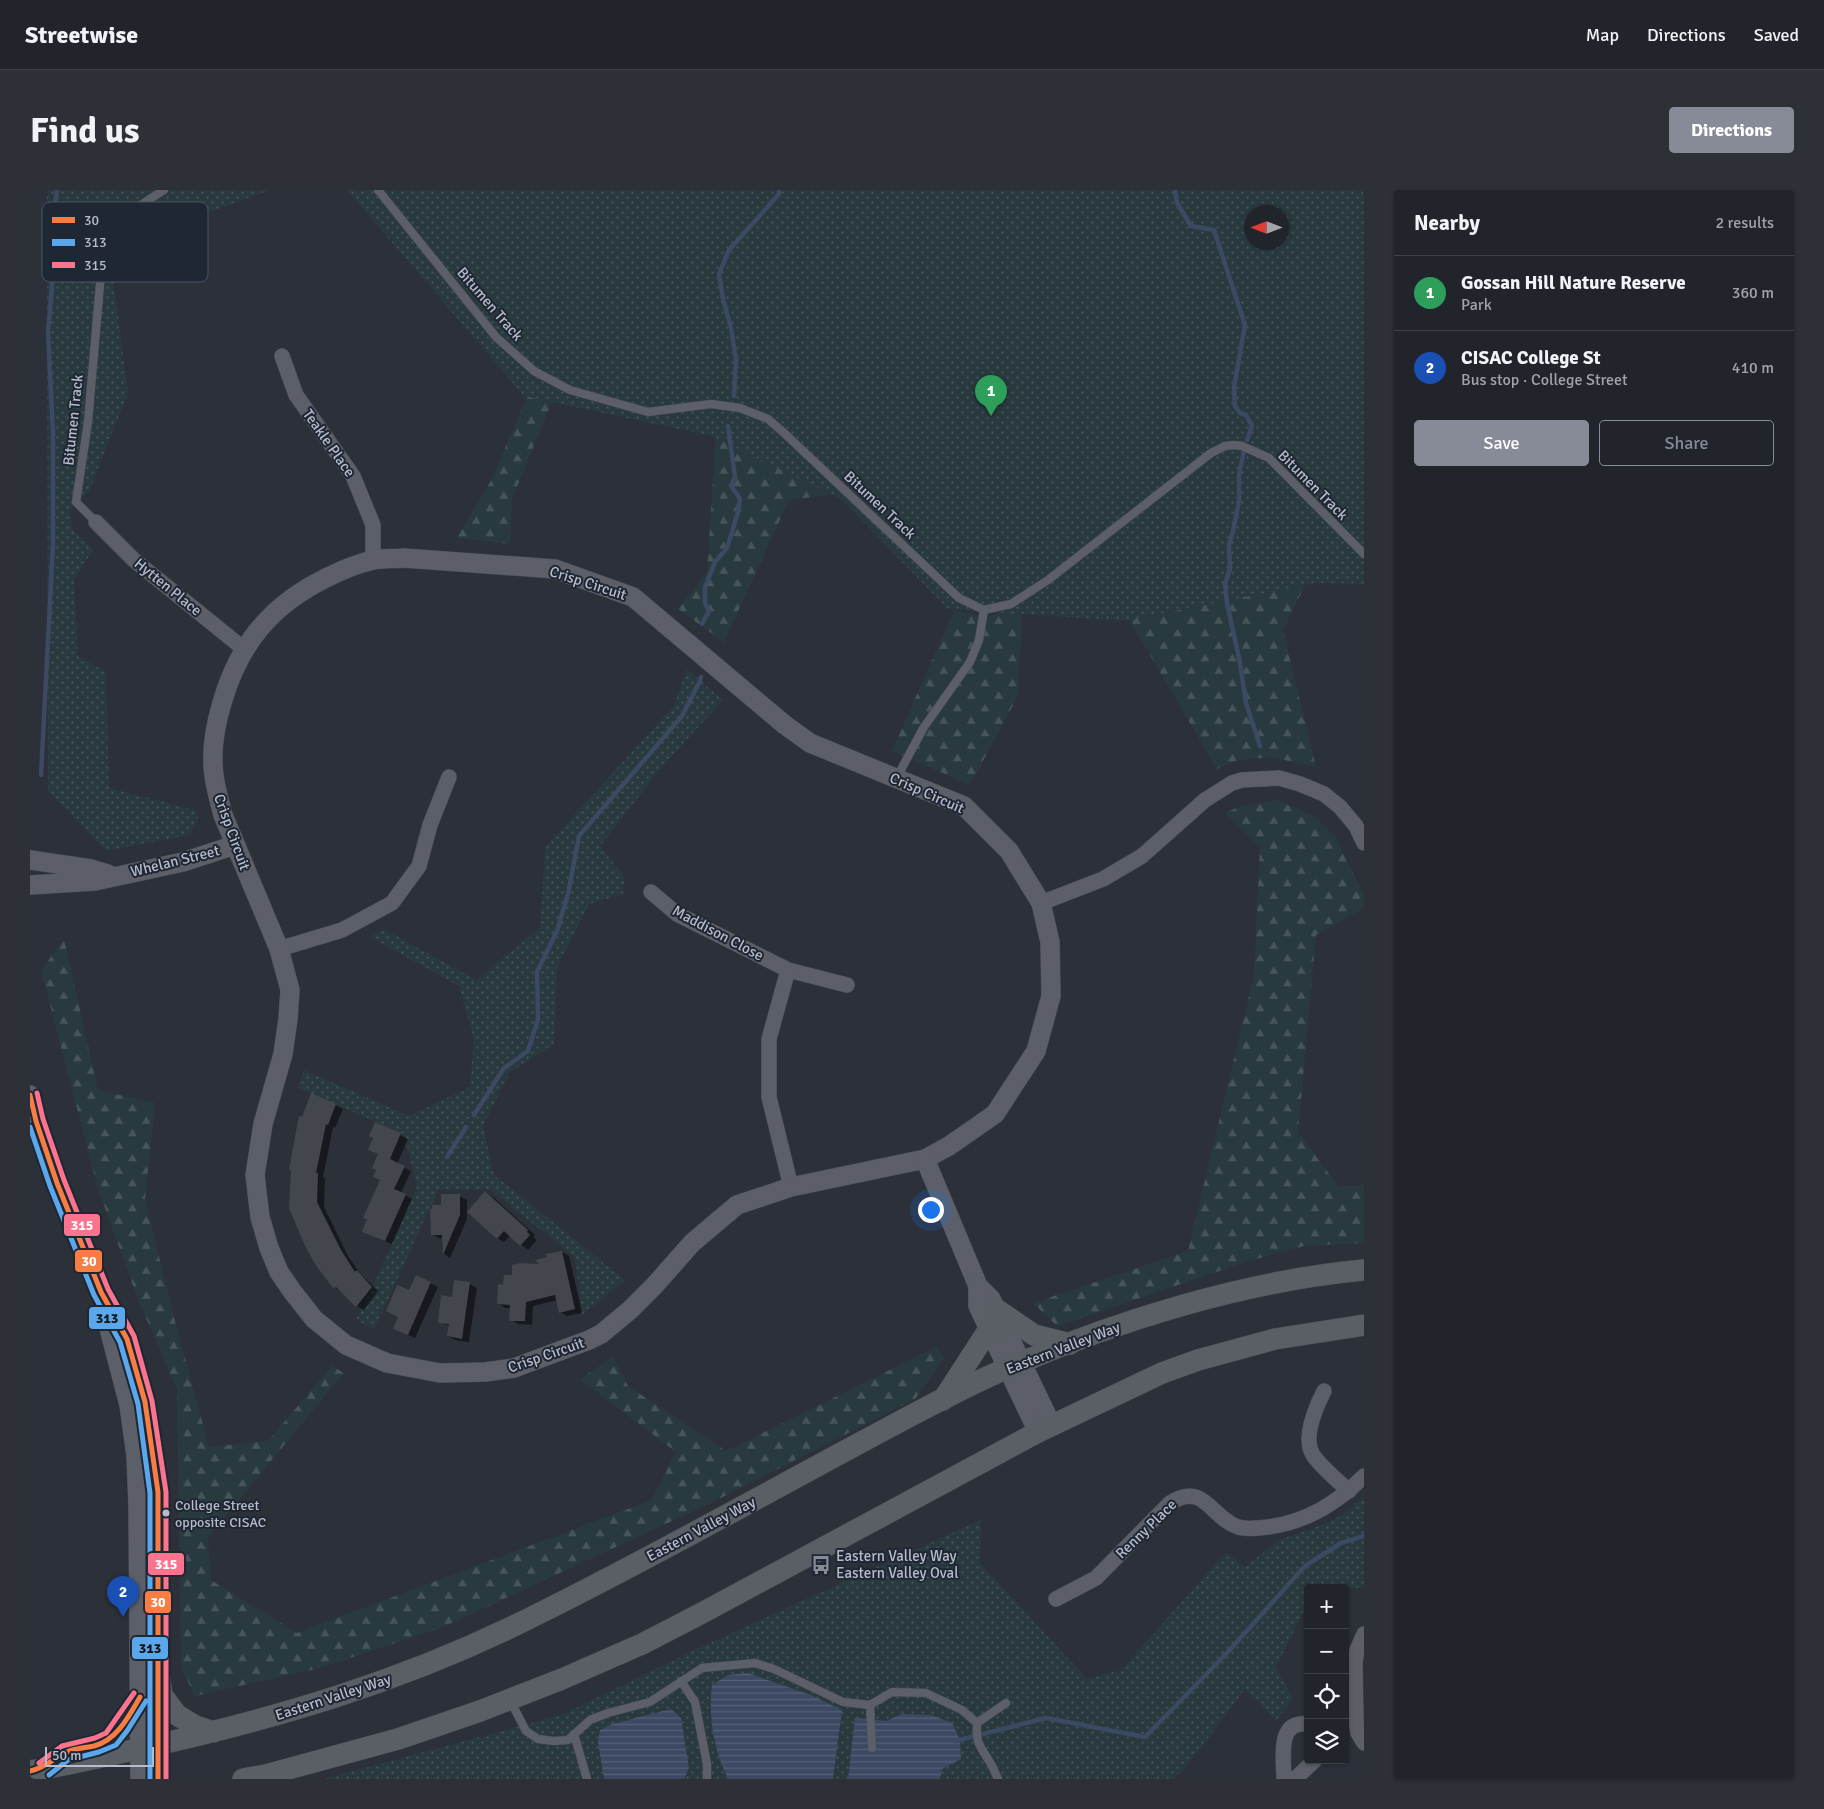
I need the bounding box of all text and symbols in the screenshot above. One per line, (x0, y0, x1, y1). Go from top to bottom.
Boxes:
text: Streetwise (25, 20, 138, 50)
text: Map (1586, 24, 1619, 46)
text: Directions (1647, 24, 1726, 46)
text: Saved (1754, 24, 1799, 46)
button: Directions (1669, 107, 1794, 153)
text: Find us (30, 109, 140, 152)
legend (42, 202, 208, 282)
north arrow (1244, 205, 1289, 250)
text: Nearby (1414, 210, 1480, 236)
text: 30 (84, 212, 99, 229)
text: 2 results (1715, 213, 1774, 233)
text: 313 (84, 234, 107, 251)
text: 315 (84, 257, 107, 274)
street label: Bitumen Track (453, 264, 527, 345)
text: Gossan Hill Nature Reserve (1461, 271, 1686, 295)
text: 1 (1426, 283, 1434, 303)
text: 360 m (1732, 283, 1774, 303)
text: Park (1461, 295, 1492, 315)
text: CISAC College St (1461, 346, 1601, 370)
text: 2 (1426, 358, 1434, 378)
text: 410 m (1732, 358, 1774, 378)
text: Bus stop · College Street (1461, 370, 1628, 390)
street label: Bitumen Track (59, 373, 87, 467)
pin: 1 (975, 375, 1007, 416)
street label: Teakle Place (299, 406, 359, 480)
button: Save (1414, 420, 1589, 466)
button: Share (1599, 420, 1774, 466)
street label: Bitumen Track (1274, 446, 1352, 524)
street label: Bitumen Track (840, 467, 920, 543)
street label: Hytten Place (131, 554, 205, 620)
street label: Crisp Circuit (547, 562, 629, 604)
street label: Crisp Circuit (887, 769, 967, 817)
street label: Crisp Circuit (210, 792, 254, 872)
street label: Whelan Street (129, 841, 221, 881)
street label: Maddison Close (669, 901, 767, 965)
your location (918, 1197, 944, 1223)
line badge: 315 (63, 1213, 101, 1237)
text: 315 (71, 1217, 93, 1234)
line badge: 30 (74, 1249, 103, 1273)
text: 30 (81, 1253, 97, 1270)
line badge: 313 (88, 1306, 126, 1330)
text: 313 (96, 1310, 118, 1327)
street label: Eastern Valley Way (1003, 1318, 1123, 1378)
street label: Crisp Circuit (505, 1334, 587, 1376)
street label: Eastern Valley Way (644, 1493, 758, 1565)
street label: Renny Place (1112, 1496, 1180, 1562)
place label: College Street opposite CISAC (175, 1497, 266, 1531)
marker: College Street opposite CISAC (161, 1508, 171, 1518)
place label: Eastern Valley Way Eastern Valley Oval (836, 1547, 959, 1582)
line badge: 315 (147, 1552, 185, 1576)
bus stop icon: Eastern Valley Way Eastern Valley Oval (810, 1554, 832, 1576)
text: 315 (155, 1556, 177, 1573)
pin: 2 (107, 1576, 139, 1617)
map controls (1304, 1584, 1349, 1764)
button: + (1304, 1584, 1349, 1629)
line badge: 30 (144, 1590, 172, 1614)
text: 30 (150, 1594, 166, 1611)
button: − (1304, 1629, 1349, 1674)
line badge: 313 (131, 1636, 169, 1660)
text: 313 (139, 1640, 161, 1657)
street label: Eastern Valley Way (273, 1670, 393, 1724)
button: locate (1304, 1674, 1349, 1719)
button: layers (1304, 1719, 1349, 1764)
scale bar (45, 1744, 154, 1767)
text: 50 m (52, 1747, 81, 1764)

